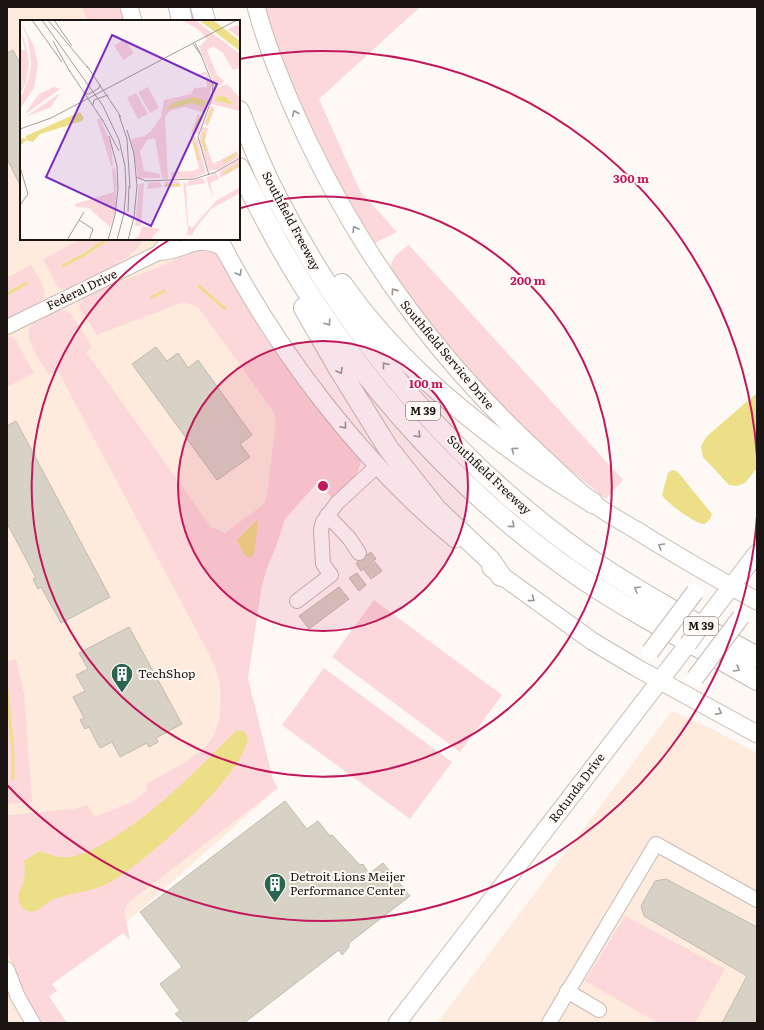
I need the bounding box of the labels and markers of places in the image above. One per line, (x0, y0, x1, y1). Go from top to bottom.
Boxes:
centre of rings (316, 479, 330, 493)
building icon: TechShop (109, 661, 135, 694)
place label: TechShop (138, 664, 195, 682)
place label: Detroit Lions Meijer Performance Center (290, 867, 406, 899)
building icon: Detroit Lions Meijer Performance Center (262, 871, 288, 904)

